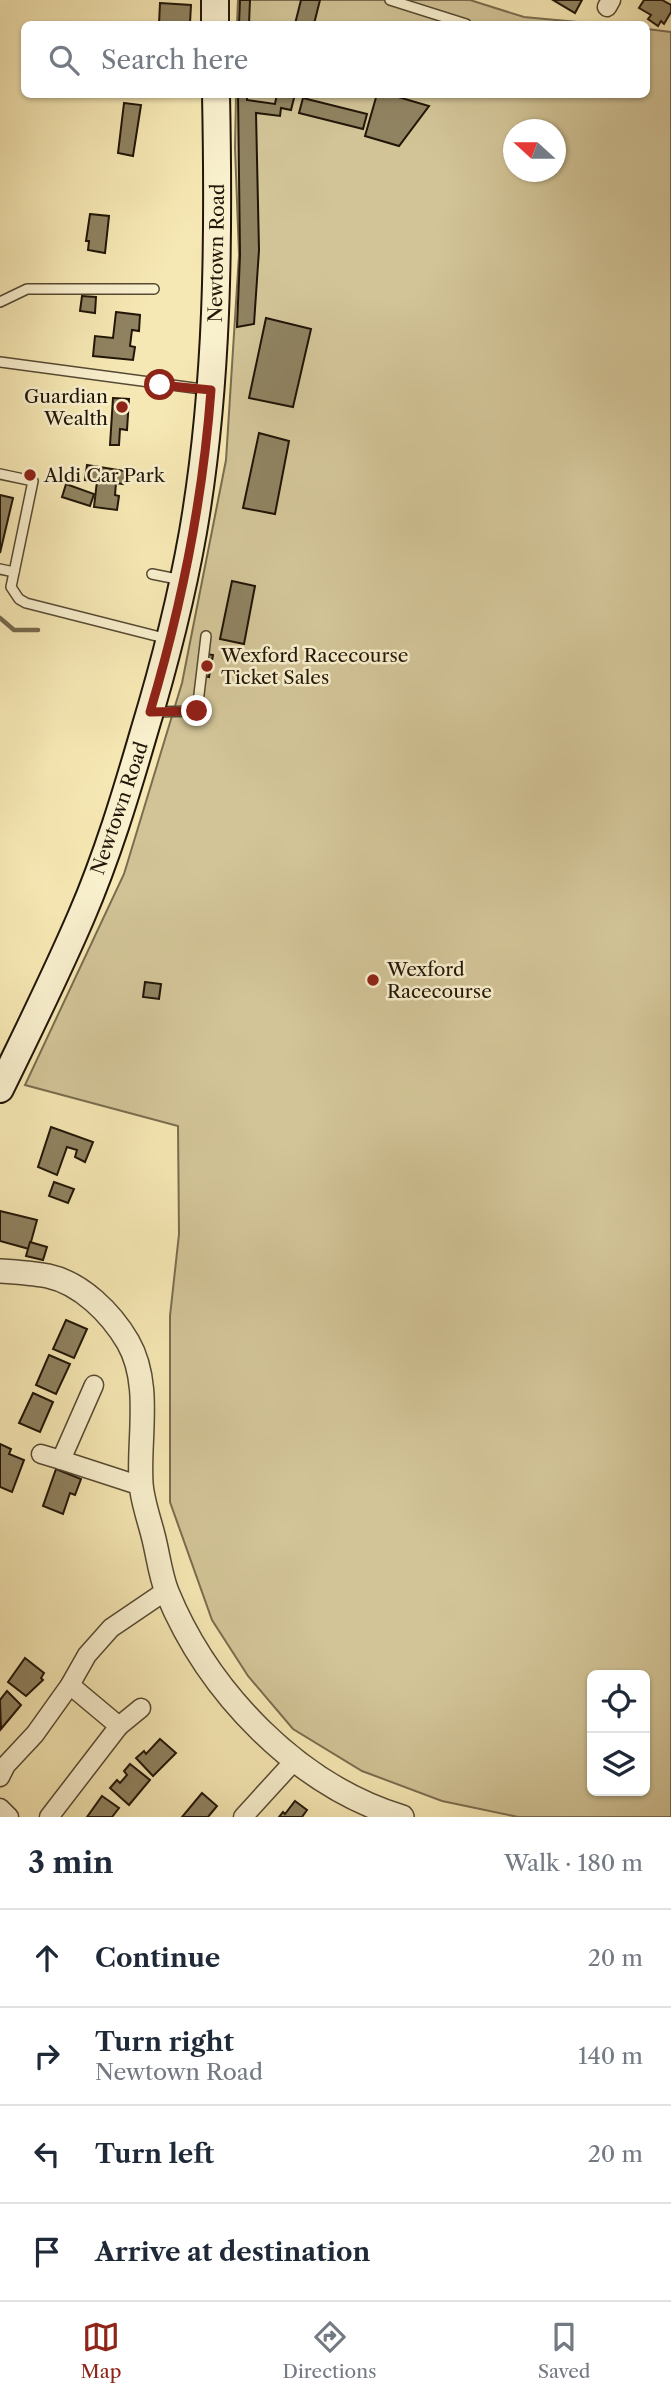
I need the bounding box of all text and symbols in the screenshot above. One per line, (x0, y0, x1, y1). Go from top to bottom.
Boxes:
search box (21, 21, 650, 98)
icon: search (45, 41, 83, 79)
text: Search here (101, 44, 248, 76)
north arrow (503, 119, 566, 182)
street label: Newtown Road (204, 183, 229, 323)
route start (144, 369, 175, 400)
place label: Guardian Wealth (24, 385, 108, 430)
marker: Guardian Wealth (114, 399, 130, 415)
place label: Aldi Car Park (43, 464, 166, 487)
marker: Aldi Car Park (22, 467, 38, 483)
place label: Wexford Racecourse Ticket Sales (220, 644, 409, 689)
marker: Wexford Racecourse Ticket Sales (199, 658, 215, 674)
route end (181, 695, 212, 726)
street label: Newtown Road (86, 738, 153, 878)
place label: Wexford Racecourse (386, 958, 492, 1003)
marker: Wexford Racecourse (365, 972, 381, 988)
map controls (587, 1670, 650, 1796)
button: locate (587, 1670, 650, 1733)
button: layers (587, 1733, 650, 1796)
text: 3 min (28, 1844, 114, 1881)
text: Walk · 180 m (504, 1849, 643, 1877)
icon: ahead (28, 1939, 66, 1977)
text: Continue (95, 1942, 220, 1974)
text: 20 m (588, 1944, 643, 1972)
text: Turn right (95, 2026, 234, 2058)
icon: right (28, 2037, 66, 2075)
text: 140 m (578, 2042, 643, 2070)
text: Newtown Road (95, 2058, 263, 2086)
icon: left (28, 2135, 66, 2173)
text: Turn left (95, 2138, 214, 2170)
text: 20 m (588, 2140, 643, 2168)
icon: arrive (28, 2233, 66, 2271)
text: Arrive at destination (95, 2236, 370, 2268)
tab: Map (81, 2318, 121, 2383)
tab: Directions (283, 2318, 376, 2383)
tab: Saved (538, 2318, 590, 2383)

